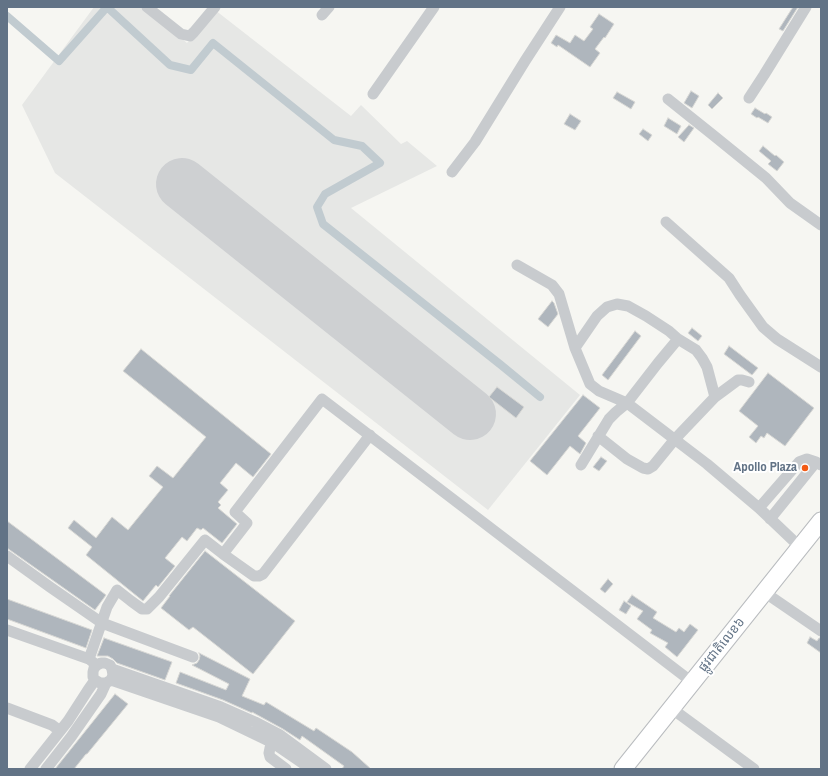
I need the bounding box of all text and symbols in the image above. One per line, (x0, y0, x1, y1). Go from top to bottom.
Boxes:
place label: Apollo Plaza (734, 460, 797, 476)
marker: Apollo Plaza (800, 463, 810, 473)
street label: ផ្លូវជាតិលេខ៦ (695, 615, 749, 675)

